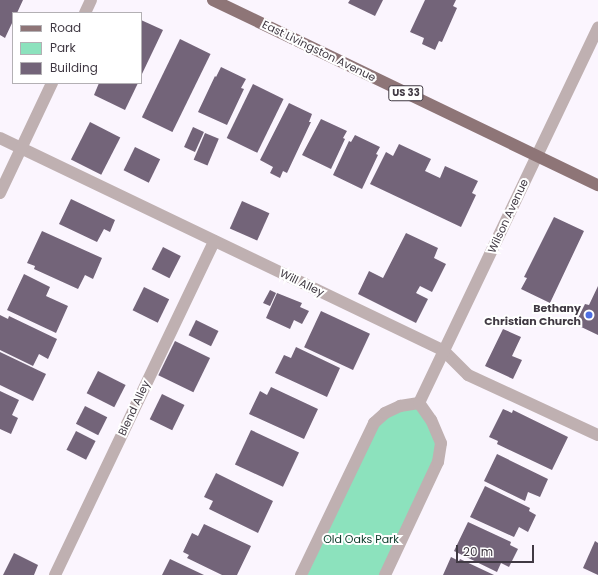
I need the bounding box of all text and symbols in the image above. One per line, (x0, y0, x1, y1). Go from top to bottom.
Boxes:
legend (12, 12, 142, 84)
street label: East Livingston Avenue (260, 18, 378, 84)
text: Road (50, 19, 81, 36)
text: Park (50, 39, 76, 56)
text: Building (50, 59, 98, 76)
road number: US 33 (388, 85, 424, 101)
street label: Wilson Avenue (485, 177, 531, 255)
street label: Will Alley (278, 267, 326, 299)
place label: Bethany Christian Church (484, 302, 581, 328)
marker: Bethany Christian Church (584, 310, 594, 320)
street label: Blend Alley (115, 378, 153, 438)
park label: Old Oaks Park (323, 532, 399, 546)
scale bar (458, 537, 536, 563)
text: 20 m (463, 543, 493, 560)

